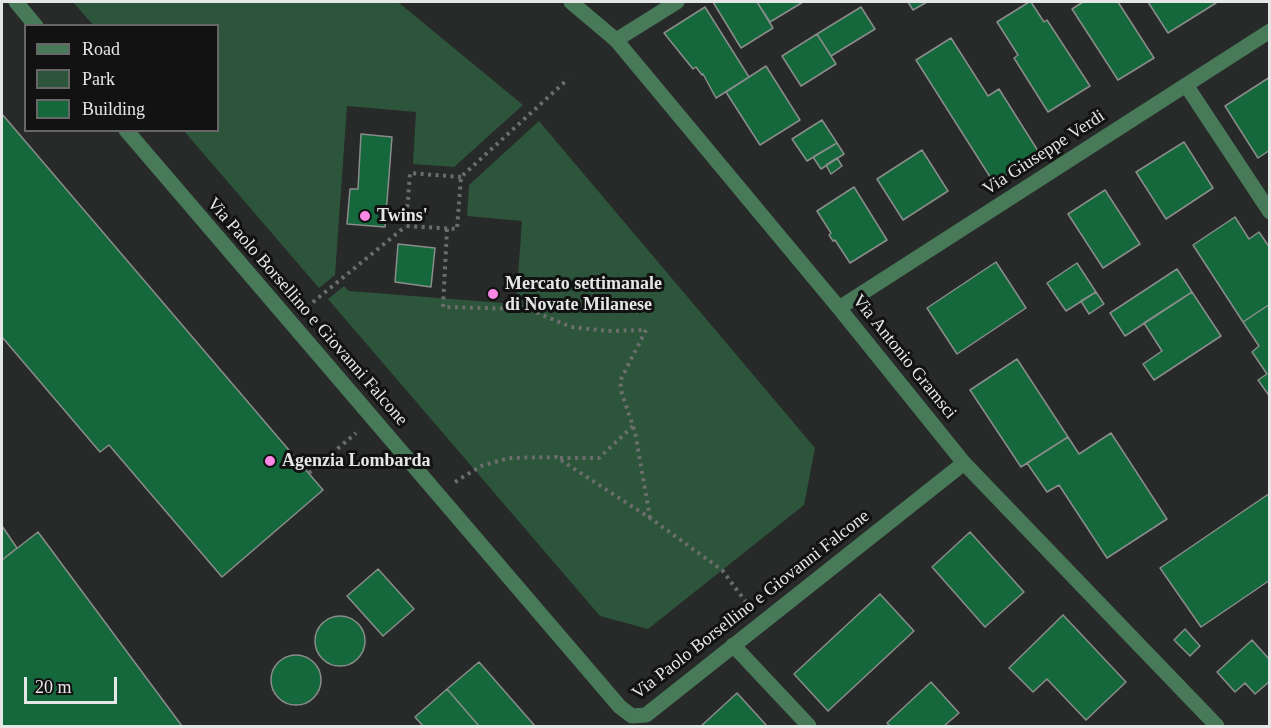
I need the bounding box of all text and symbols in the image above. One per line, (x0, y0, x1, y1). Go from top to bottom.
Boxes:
legend (24, 24, 219, 132)
text: Road (82, 39, 120, 59)
text: Park (82, 69, 115, 89)
text: Building (82, 99, 145, 119)
street label: Via Giuseppe Verdi (979, 106, 1109, 200)
street label: Via Paolo Borsellino e Giovanni Falcone (202, 193, 412, 431)
place label: Twins' (377, 205, 428, 227)
marker: Twins' (358, 209, 372, 223)
place label: Mercato settimanale di Novate Milanese (505, 273, 662, 316)
marker: Mercato settimanale di Novate Milanese (486, 287, 500, 301)
street label: Via Antonio Gramsci (847, 290, 961, 424)
place label: Agenzia Lombarda (282, 450, 430, 472)
marker: Agenzia Lombarda (263, 454, 277, 468)
street label: Via Paolo Borsellino e Giovanni Falcone (628, 506, 874, 704)
scale bar (27, 665, 120, 703)
text: 20 m (35, 677, 72, 697)

